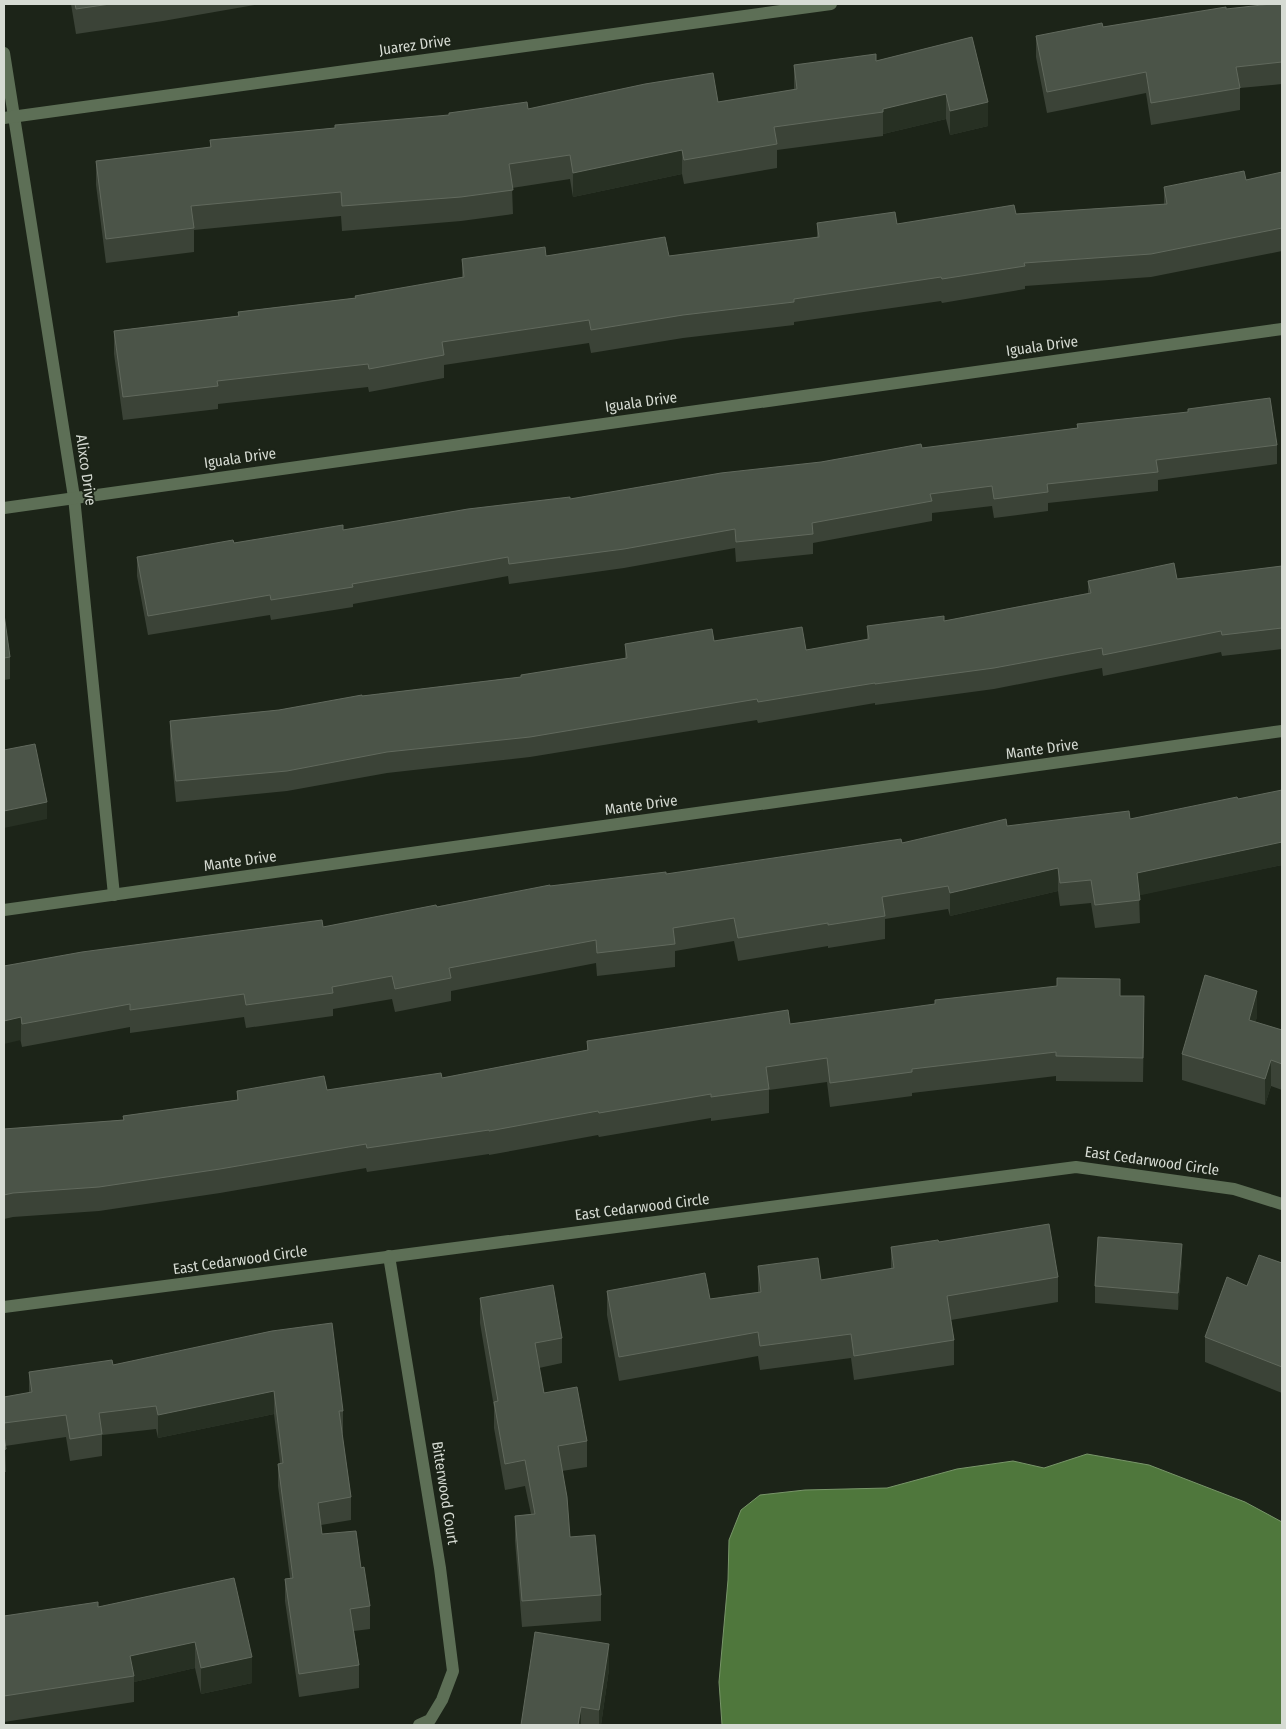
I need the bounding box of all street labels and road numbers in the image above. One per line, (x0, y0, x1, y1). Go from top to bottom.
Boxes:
street label: Juarez Drive (378, 31, 452, 59)
street label: Iguala Drive (1005, 332, 1079, 360)
street label: Iguala Drive (604, 388, 678, 416)
street label: Alixco Drive (72, 433, 100, 507)
street label: Iguala Drive (203, 444, 277, 472)
street label: Mante Drive (1004, 735, 1080, 763)
street label: Mante Drive (603, 791, 679, 819)
street label: Mante Drive (202, 847, 278, 875)
street label: East Cedarwood Circle (1084, 1143, 1220, 1179)
street label: East Cedarwood Circle (574, 1190, 710, 1224)
street label: East Cedarwood Circle (172, 1242, 308, 1278)
street label: Bitterwood Court (428, 1440, 462, 1546)

